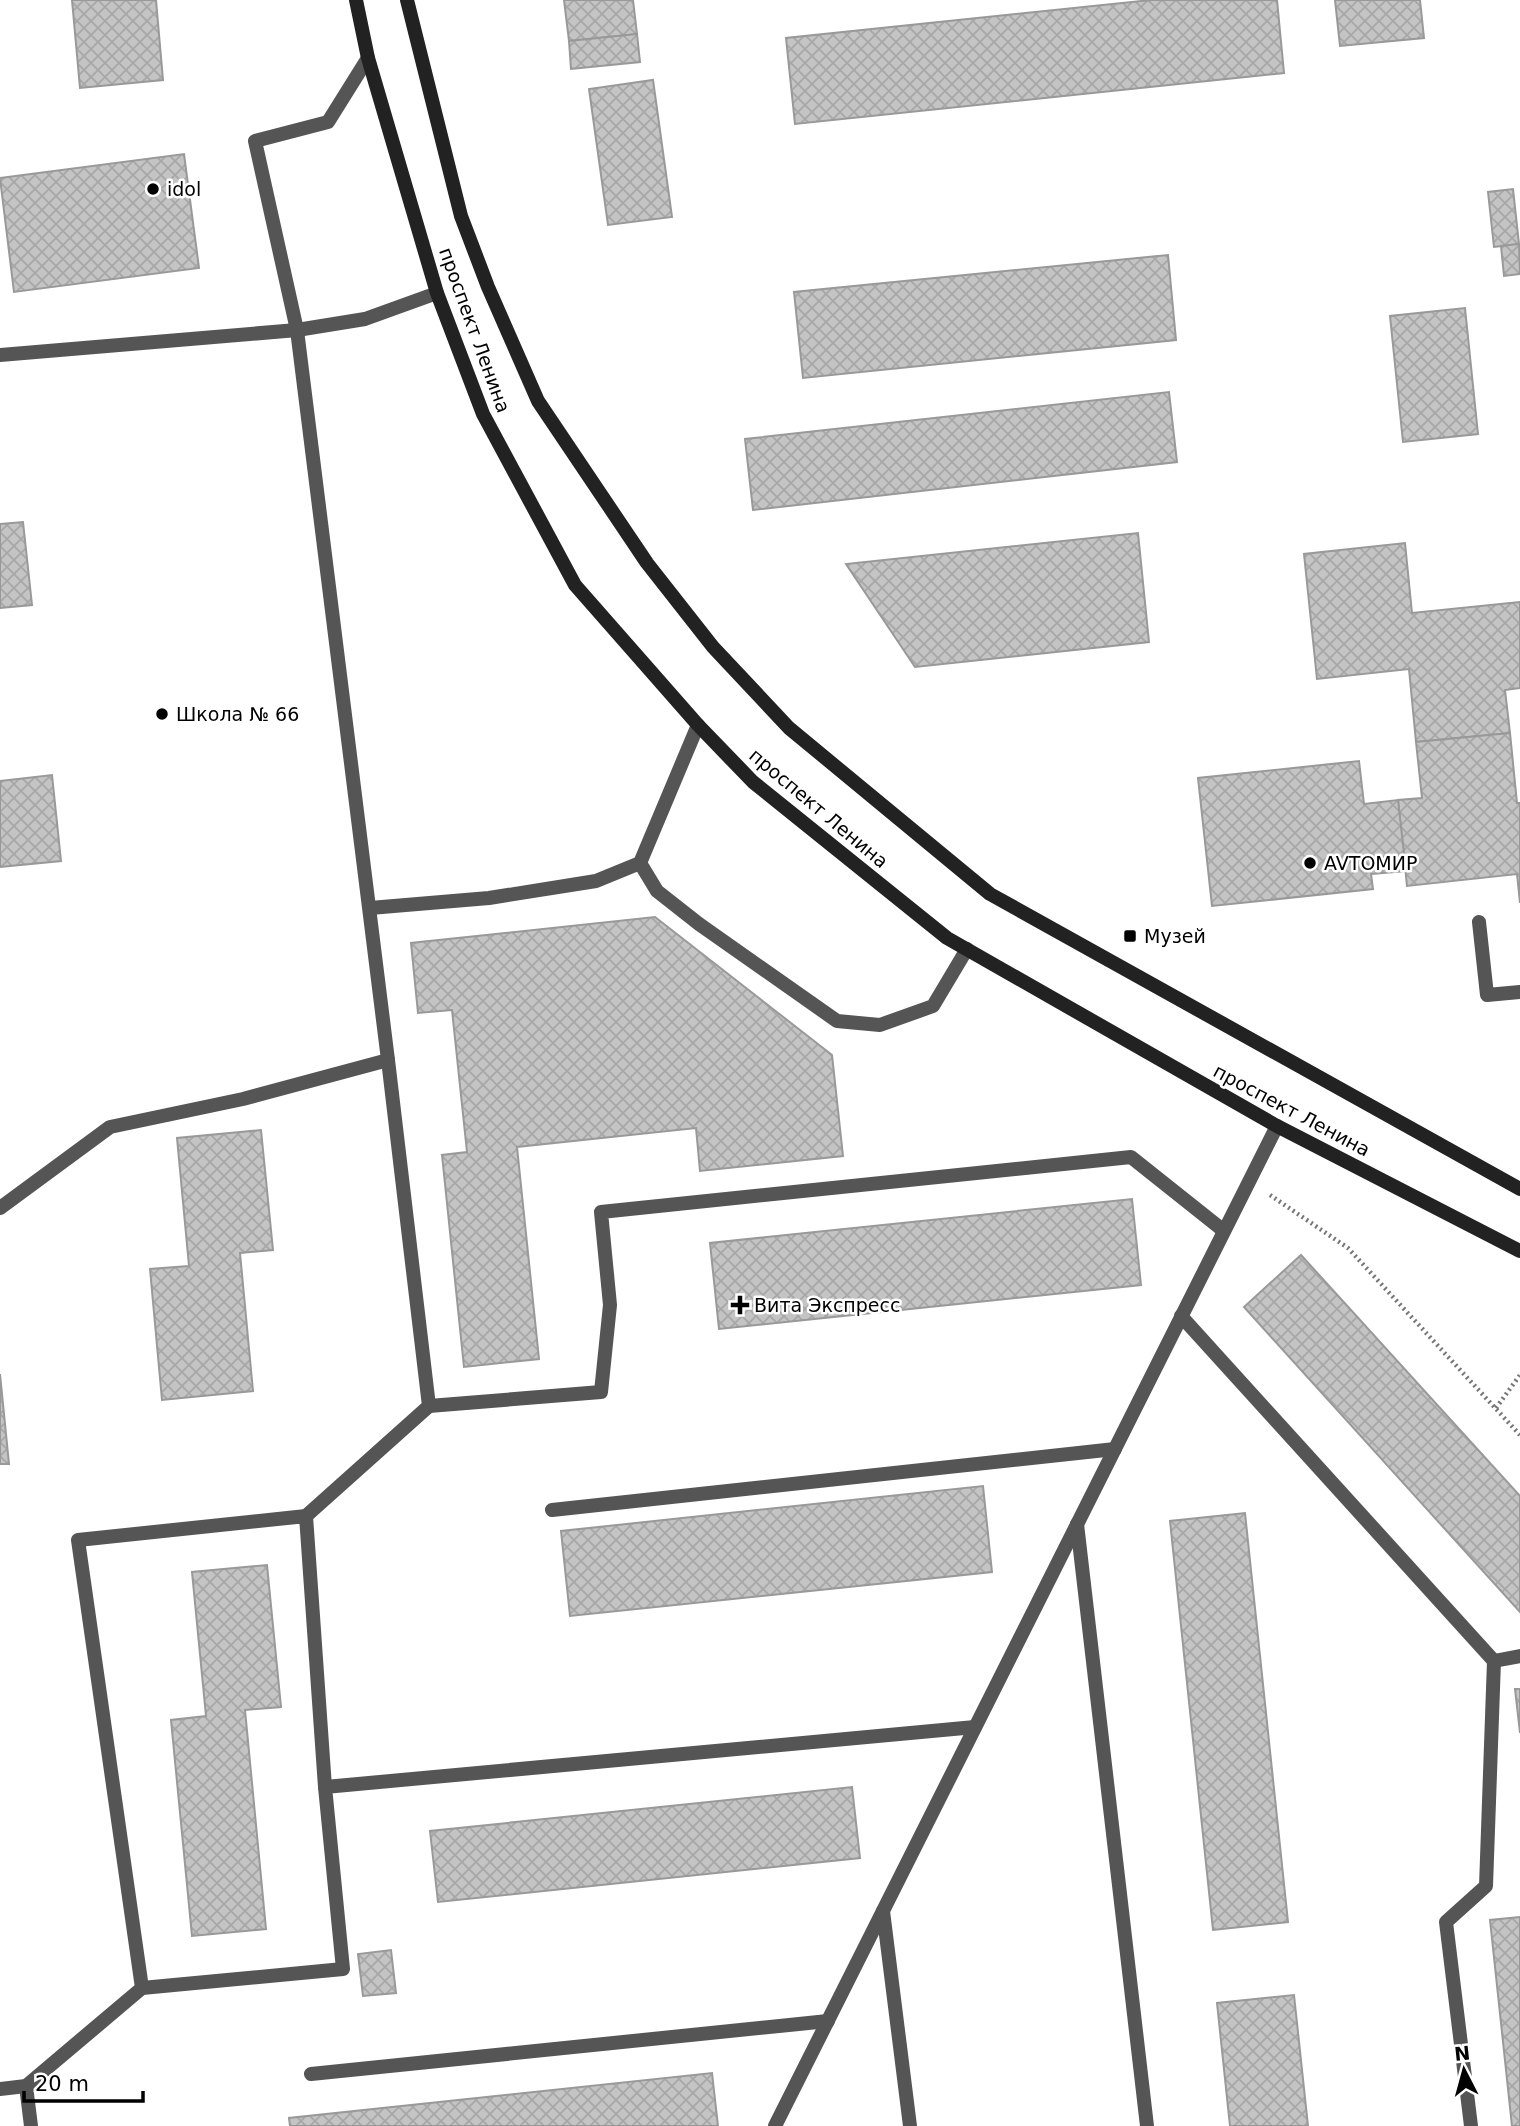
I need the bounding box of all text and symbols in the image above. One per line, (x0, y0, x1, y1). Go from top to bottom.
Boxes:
place label: idol (167, 178, 201, 200)
marker: idol (145, 181, 161, 197)
street label: проспект Ленина (435, 244, 515, 416)
place label: Школа № 66 (176, 703, 299, 725)
marker: Школа № 66 (154, 706, 170, 722)
street label: проспект Ленина (745, 744, 893, 872)
place label: AVTOМИР (1324, 852, 1417, 874)
marker: AVTOМИР (1302, 855, 1318, 871)
place label: Музей (1144, 925, 1206, 947)
marker: Музей (1122, 928, 1138, 944)
street label: проспект Ленина (1210, 1059, 1374, 1161)
place label: Вита Экспресс (754, 1294, 900, 1316)
marker: Вита Экспресс (732, 1297, 748, 1313)
north arrow (1429, 2035, 1499, 2105)
text: N (1453, 2041, 1471, 2065)
scale bar (24, 2060, 144, 2104)
text: 20 m (35, 2072, 89, 2096)

